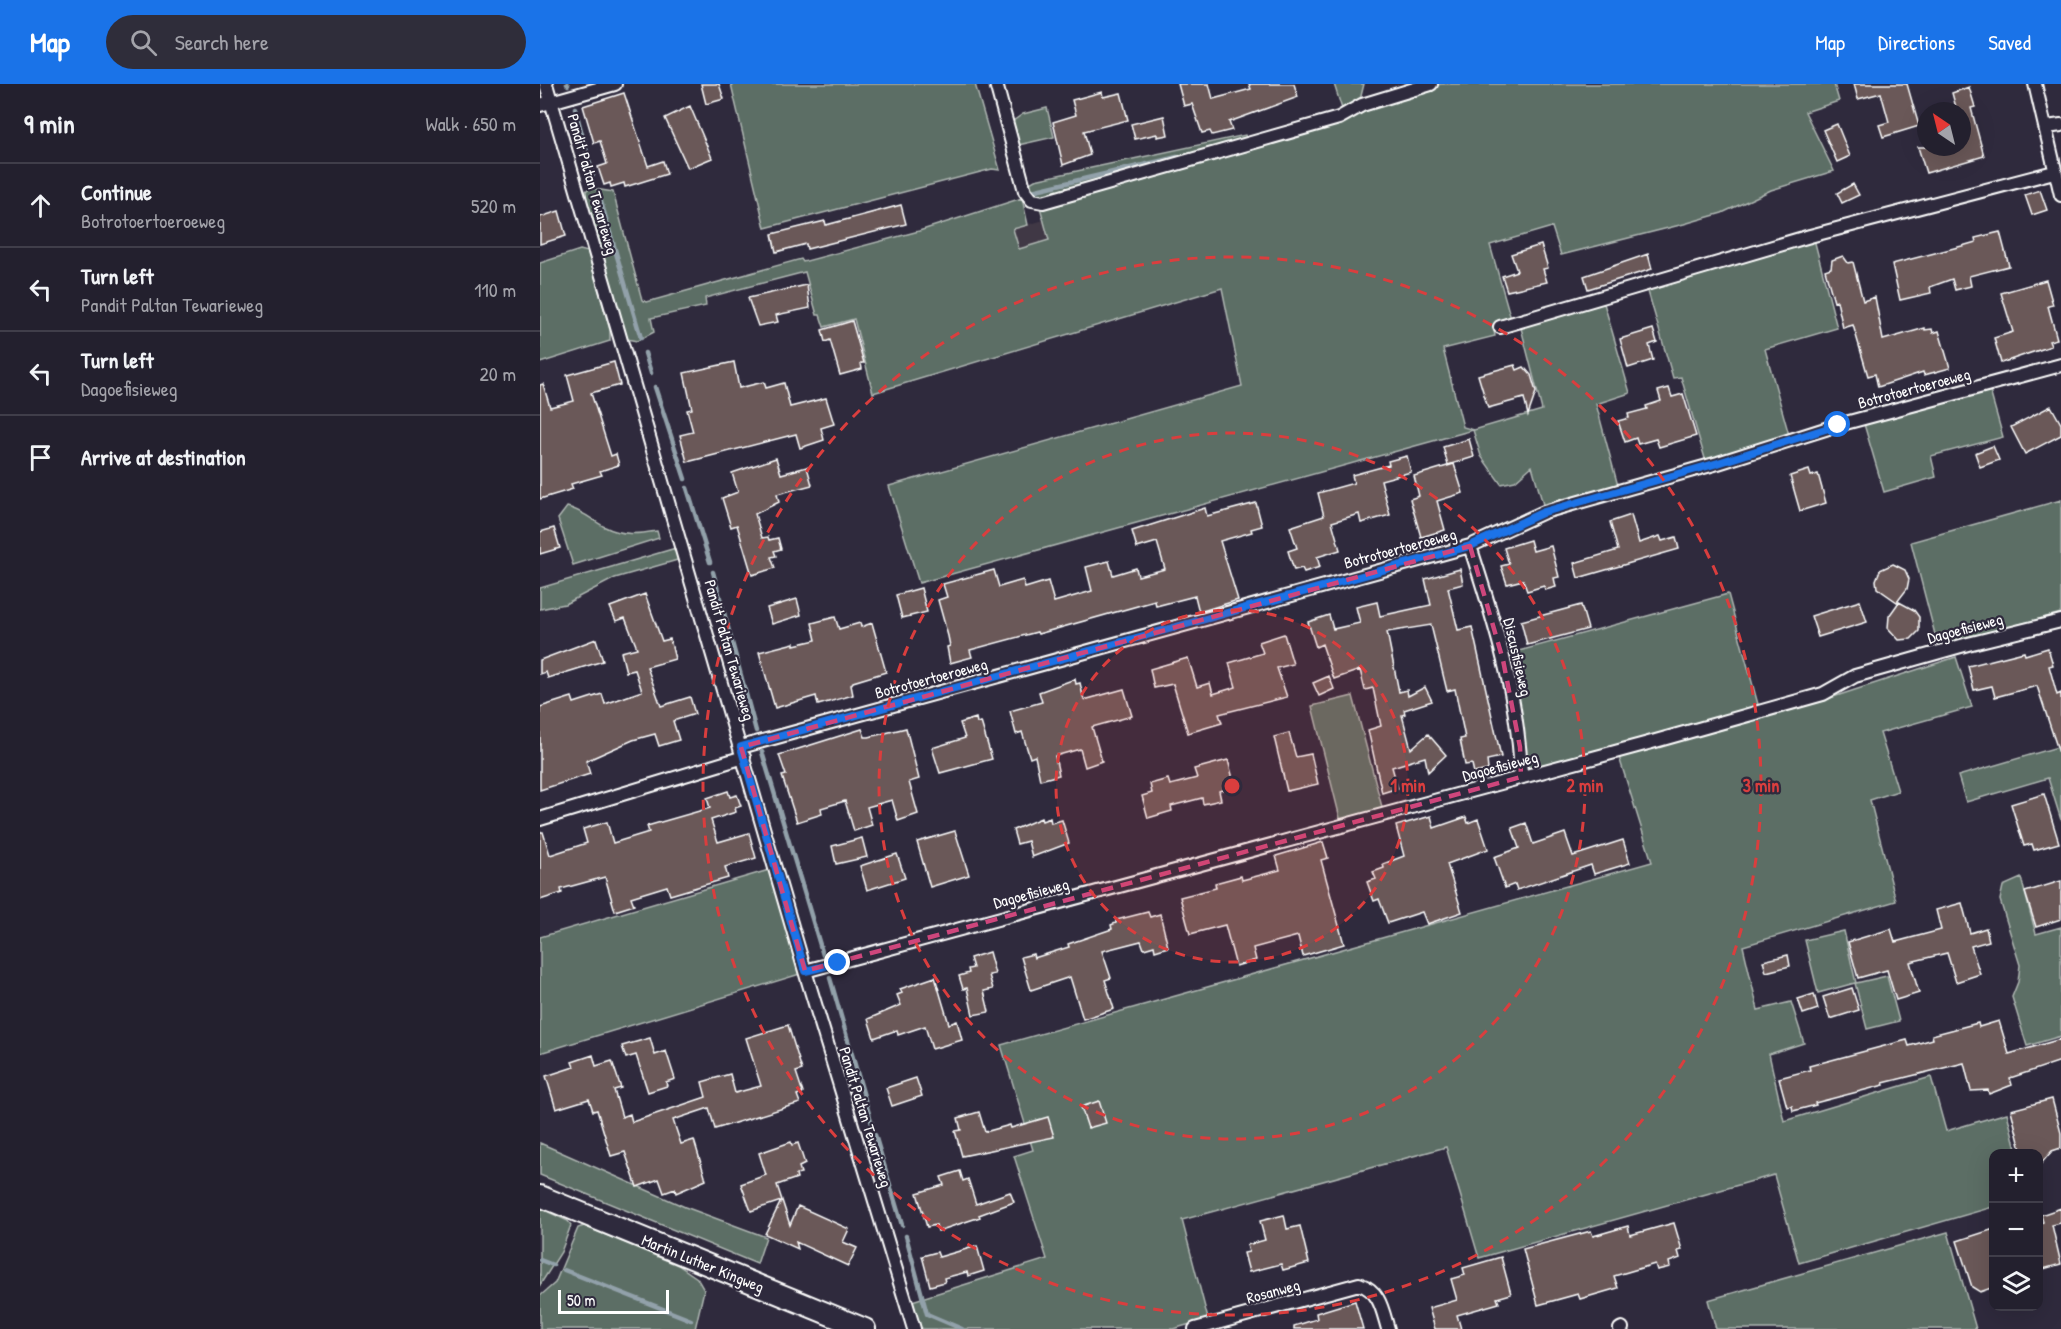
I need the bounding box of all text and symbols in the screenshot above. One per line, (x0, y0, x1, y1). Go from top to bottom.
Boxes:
search box (106, 15, 526, 69)
text: Map (30, 23, 70, 61)
icon: search (127, 26, 160, 59)
text: Search here (175, 27, 269, 57)
text: Map (1815, 28, 1845, 57)
text: Directions (1878, 28, 1955, 57)
text: Saved (1988, 28, 2031, 57)
north arrow (1917, 102, 1971, 156)
text: 9 min (24, 106, 75, 141)
text: Walk · 650 m (425, 110, 516, 137)
street label: Pandit Paltan Tewarieweg (562, 111, 624, 257)
text: Continue (81, 177, 152, 207)
icon: ahead (24, 189, 57, 222)
text: 520 m (471, 192, 516, 219)
text: Botrotoertoeroeweg (81, 207, 225, 234)
text: Turn left (81, 261, 154, 291)
icon: left (24, 273, 57, 306)
text: 110 m (474, 276, 516, 303)
text: Pandit Paltan Tewarieweg (81, 291, 263, 318)
text: Turn left (81, 345, 154, 375)
icon: left (24, 357, 57, 390)
text: 20 m (479, 360, 516, 387)
street label: Botrotoertoeroeweg (1855, 362, 1973, 414)
text: Dagoefisieweg (81, 375, 178, 402)
route start (1824, 411, 1850, 437)
icon: arrive (24, 441, 57, 474)
text: Arrive at destination (81, 442, 246, 472)
street label: Botrotoertoeroeweg (1341, 522, 1459, 574)
street label: Pandit Paltan Tewarieweg (699, 577, 761, 723)
street label: Dagoefisieweg (1925, 607, 2005, 649)
street label: Discusfisieweg (1498, 616, 1538, 698)
street label: Botrotoertoeroeweg (872, 652, 990, 704)
street label: Dagoefisieweg (1460, 745, 1540, 787)
text: 1 min (1390, 773, 1426, 798)
text: 2 min (1567, 773, 1603, 798)
text: 3 min (1743, 773, 1779, 798)
centre of rings (1222, 776, 1242, 796)
street label: Dagoefisieweg (991, 872, 1071, 914)
route end (824, 949, 850, 975)
street label: Pandit Paltan Tewarieweg (834, 1044, 898, 1190)
map controls (1989, 1149, 2043, 1311)
button: + (1989, 1149, 2043, 1203)
button: − (1989, 1203, 2043, 1257)
street label: Martin Luther Kingweg (639, 1228, 767, 1298)
button: layers (1989, 1257, 2043, 1311)
street label: Rosanweg (1244, 1273, 1302, 1309)
scale bar (558, 1287, 669, 1314)
text: 50 m (567, 1289, 596, 1311)

